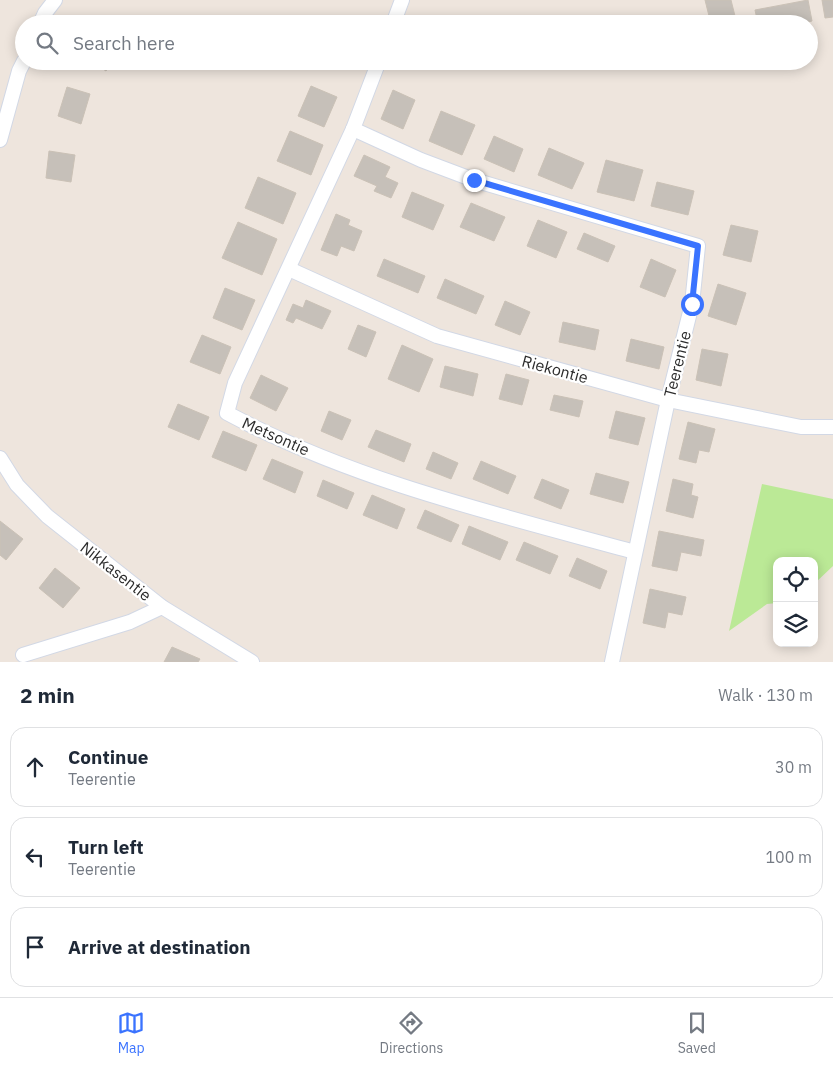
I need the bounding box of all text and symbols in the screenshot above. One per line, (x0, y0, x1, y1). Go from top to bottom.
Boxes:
search box (15, 15, 818, 70)
icon: search (33, 29, 61, 57)
text: Search here (73, 31, 175, 55)
route end (463, 169, 486, 192)
route start (681, 293, 704, 316)
street label: Teerentie (659, 329, 695, 399)
street label: Riekontie (520, 351, 590, 387)
street label: Metsontie (239, 412, 313, 460)
street label: Nikkasentie (76, 537, 156, 605)
map controls (773, 557, 818, 647)
button: locate (773, 557, 818, 602)
button: layers (773, 602, 818, 647)
text: 2 min (20, 681, 75, 709)
text: Walk · 130 m (718, 685, 813, 705)
text: Continue (68, 745, 148, 769)
icon: ahead (21, 753, 49, 781)
text: 30 m (775, 757, 812, 777)
text: Teerentie (68, 769, 136, 789)
text: Turn left (68, 835, 144, 859)
icon: left (21, 843, 49, 871)
text: 100 m (765, 847, 812, 867)
text: Teerentie (68, 859, 136, 879)
icon: arrive (21, 933, 49, 961)
text: Arrive at destination (68, 935, 251, 959)
tab: Map (117, 1009, 145, 1057)
tab: Directions (380, 1009, 443, 1057)
tab: Saved (678, 1009, 716, 1057)

